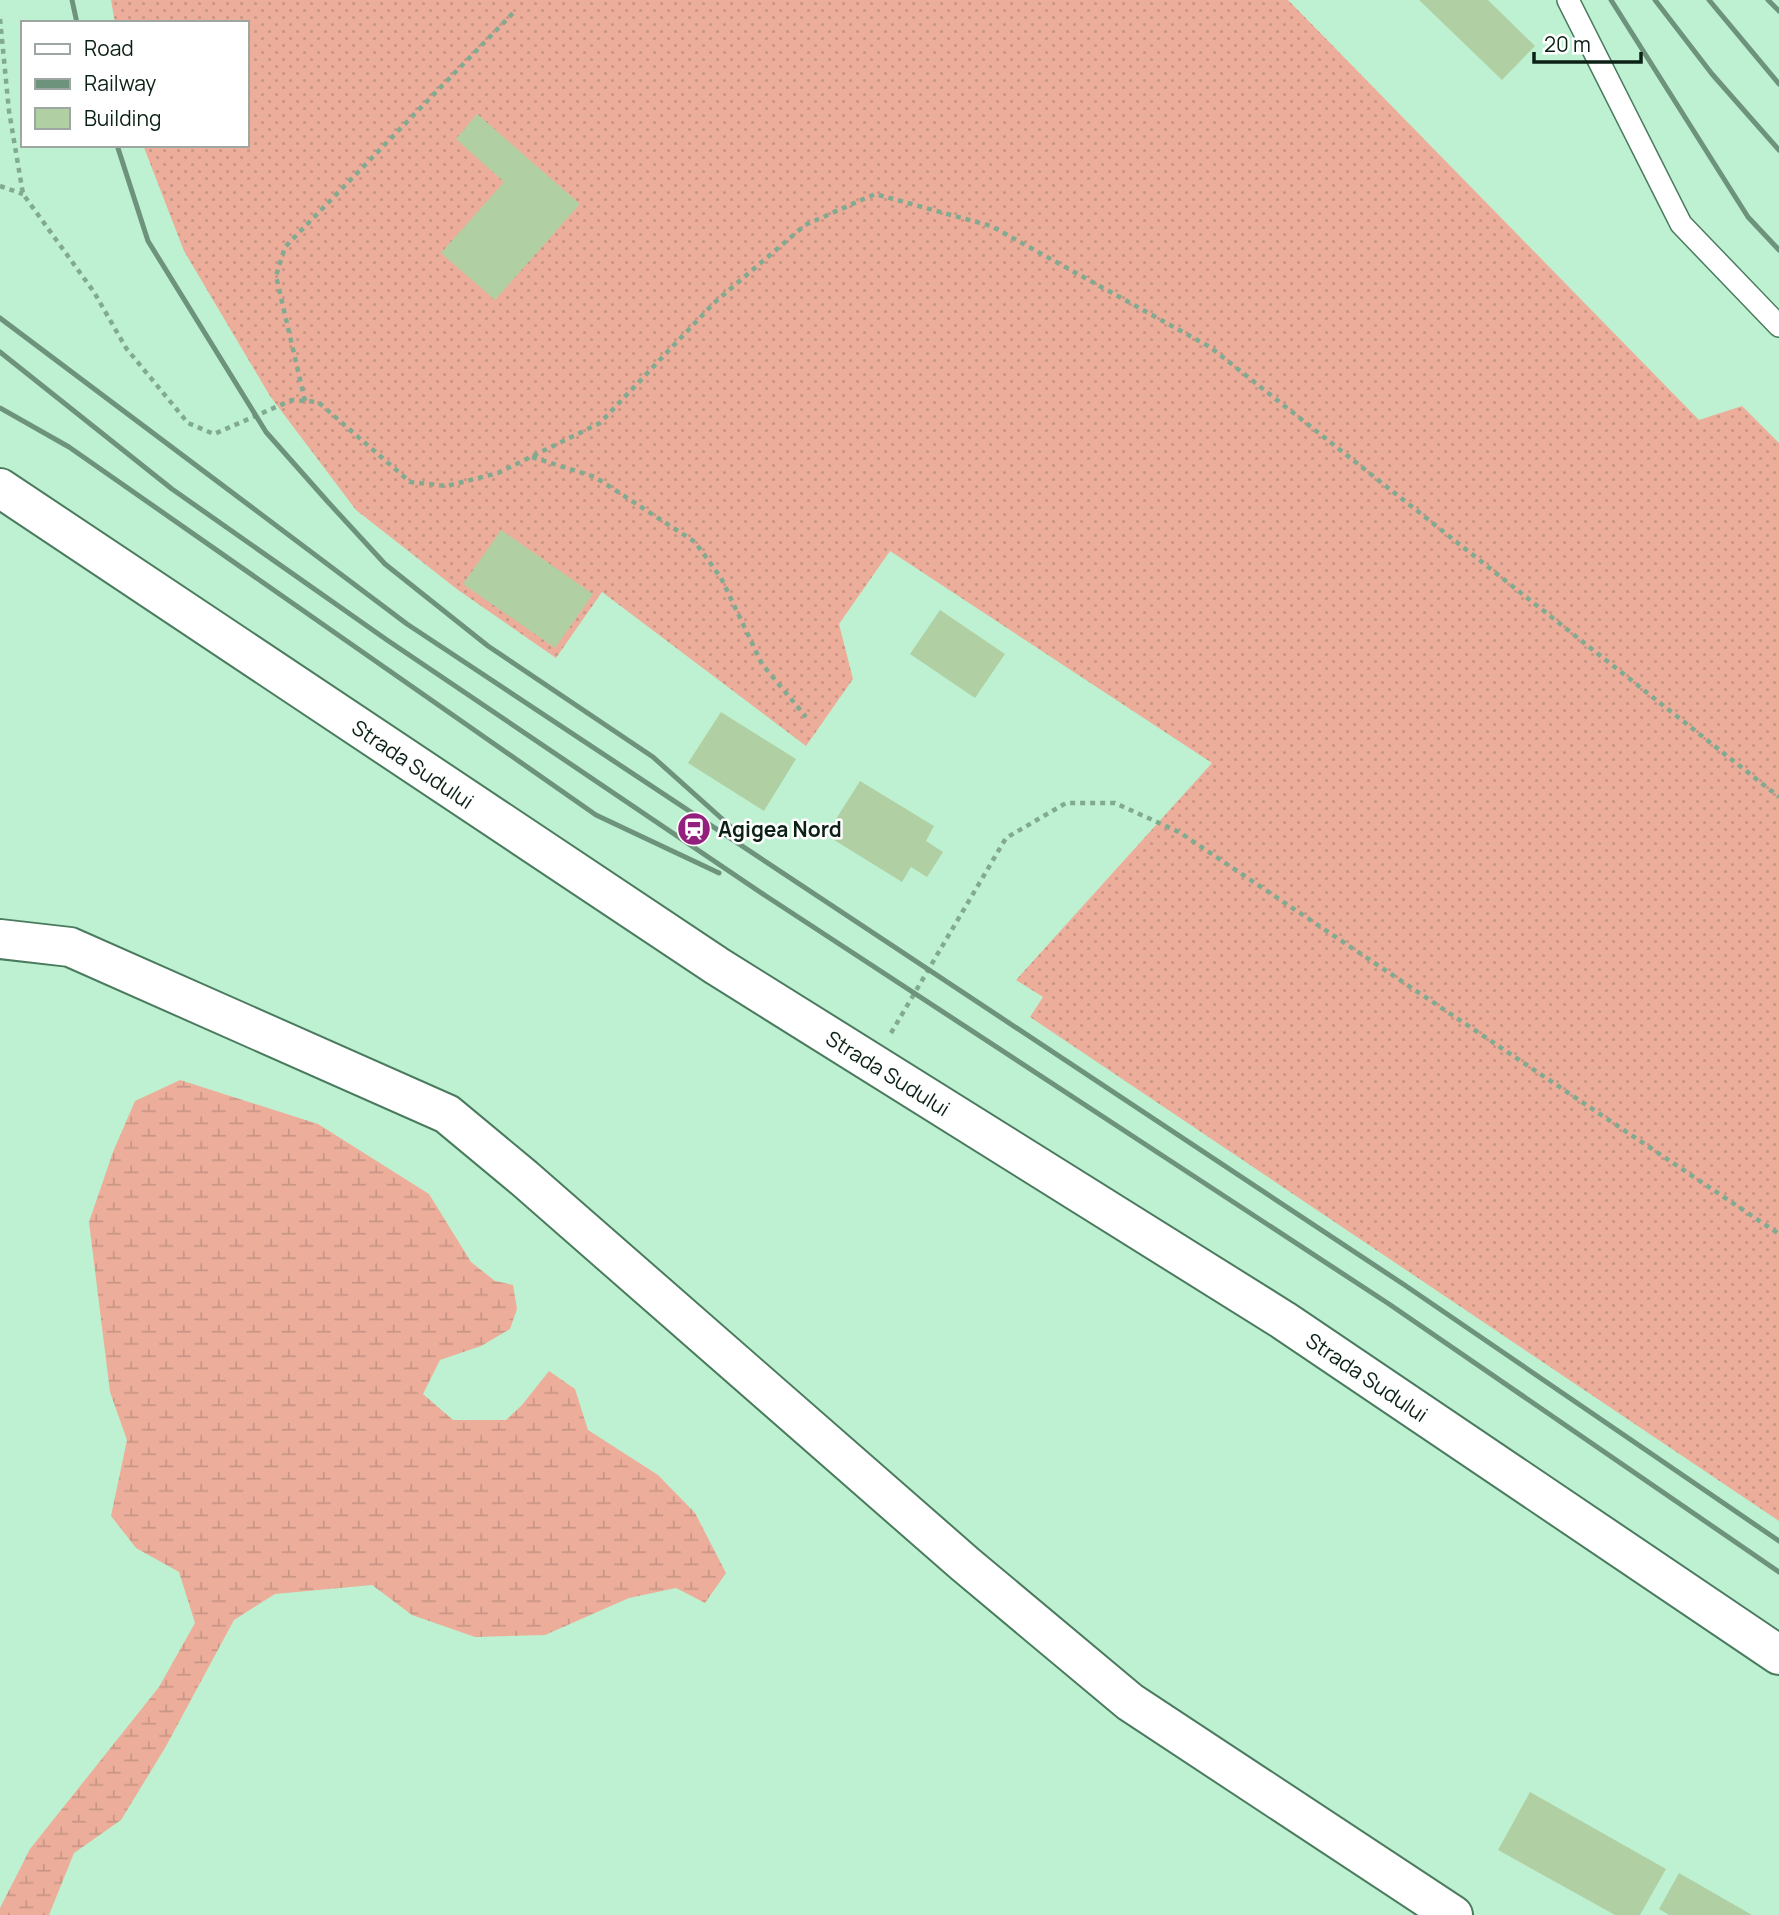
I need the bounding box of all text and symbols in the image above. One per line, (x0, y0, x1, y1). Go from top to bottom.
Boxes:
legend (21, 21, 248, 147)
scale bar (1534, 21, 1641, 65)
text: 20 m (1544, 30, 1591, 58)
text: Road (84, 34, 134, 62)
text: Railway (84, 69, 156, 97)
text: Building (84, 104, 161, 132)
street label: Strada Sudului (347, 713, 479, 815)
station icon: Agigea Nord (675, 810, 713, 848)
place label: Agigea Nord (718, 815, 842, 843)
street label: Strada Sudului (821, 1024, 955, 1122)
street label: Strada Sudului (1301, 1326, 1433, 1428)

